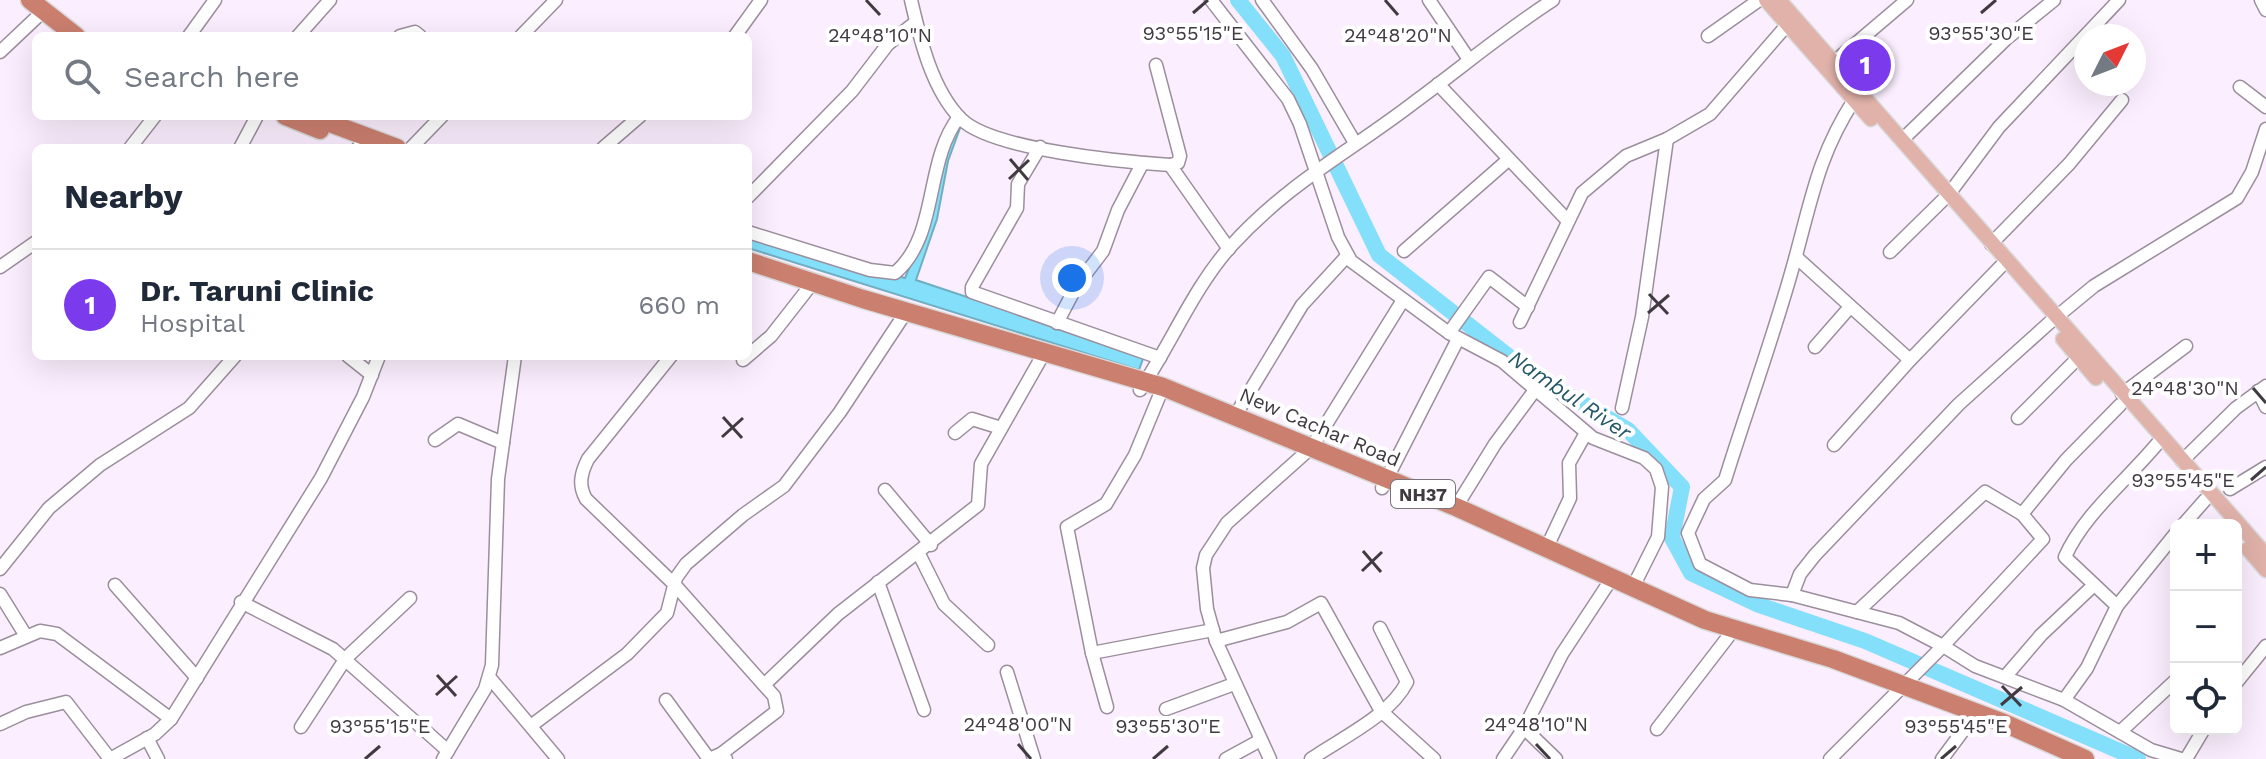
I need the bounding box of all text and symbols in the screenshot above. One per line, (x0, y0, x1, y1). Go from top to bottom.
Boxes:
text: 93°55'15"E (1142, 21, 1244, 45)
text: 93°55'30"E (1928, 21, 2034, 45)
text: 24°48'10"N (828, 23, 932, 47)
text: 24°48'20"N (1344, 23, 1452, 47)
north arrow (2074, 24, 2146, 96)
search box (32, 32, 752, 120)
pin: 1 (1839, 35, 1891, 95)
icon: search (60, 54, 104, 98)
text: Search here (124, 59, 300, 94)
text: Nearby (64, 176, 183, 216)
your location (1052, 258, 1092, 298)
text: Dr. Taruni Clinic (140, 273, 374, 308)
text: 1 (84, 290, 96, 320)
text: 660 m (639, 290, 720, 320)
text: Hospital (140, 308, 245, 338)
water label: Nambul River (1504, 345, 1637, 446)
text: 24°48'30"N (2131, 376, 2239, 400)
street label: New Cachar Road (1236, 382, 1404, 472)
text: 93°55'45"E (2131, 468, 2235, 492)
road number: NH37 (1391, 480, 1455, 508)
map controls (2170, 519, 2242, 735)
button: + (2170, 519, 2242, 591)
button: − (2170, 591, 2242, 663)
button: locate (2170, 663, 2242, 735)
text: 24°48'00"N (964, 712, 1072, 736)
text: 24°48'10"N (1484, 712, 1588, 736)
text: 93°55'15"E (329, 714, 431, 738)
text: 93°55'30"E (1115, 714, 1221, 738)
text: 93°55'45"E (1904, 714, 2008, 738)

